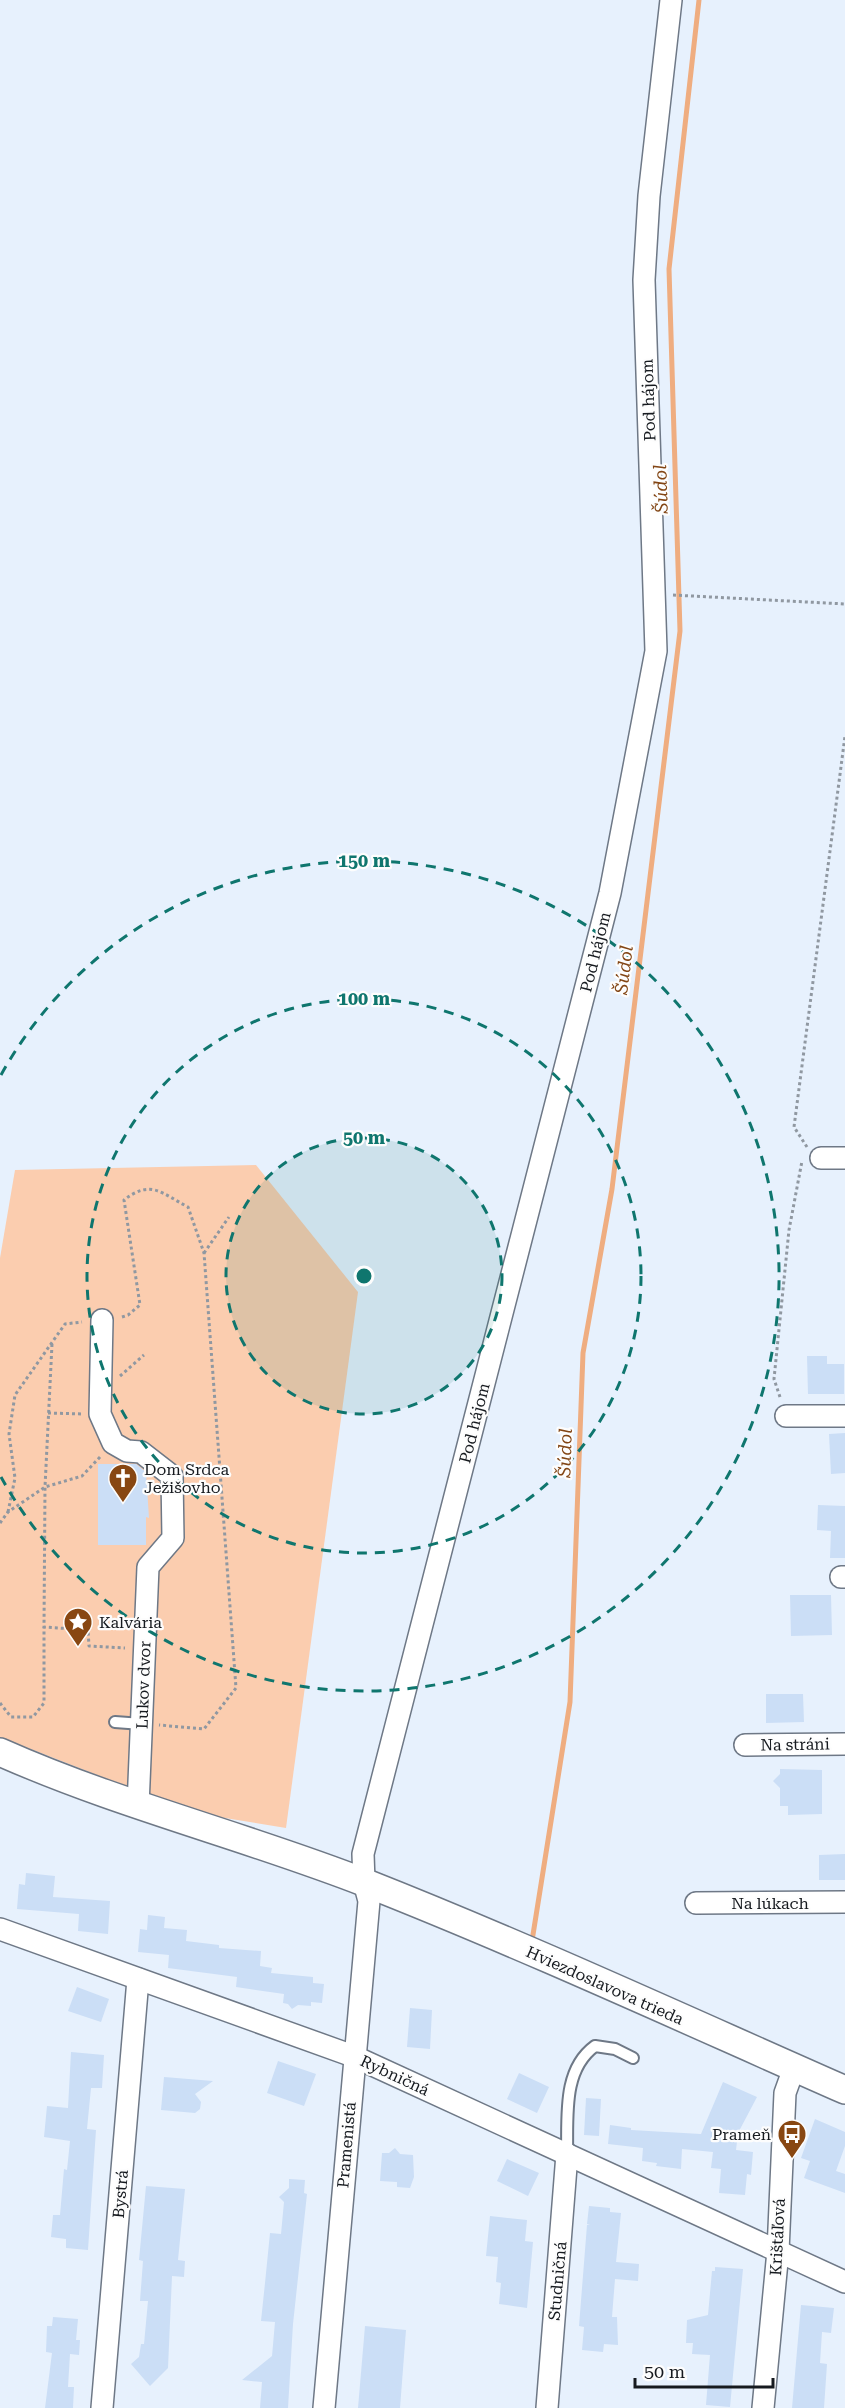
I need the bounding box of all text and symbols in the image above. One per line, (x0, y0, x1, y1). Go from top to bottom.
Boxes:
street label: Pod hájom (638, 358, 659, 441)
water label: Šúdol (649, 464, 672, 515)
text: 150 m (338, 850, 391, 871)
street label: Pod hájom (576, 910, 615, 994)
water label: Šúdol (610, 944, 637, 997)
text: 100 m (338, 988, 391, 1009)
text: 50 m (343, 1127, 386, 1148)
centre of rings (354, 1266, 374, 1286)
street label: Pod hájom (455, 1381, 494, 1465)
water label: Šúdol (553, 1428, 576, 1479)
place label: Dom Srdca Ježišovho (144, 1460, 229, 1497)
church icon: Dom Srdca Ježišovho (107, 1462, 139, 1504)
place icon: Kalvária (62, 1606, 94, 1648)
place label: Kalvária (99, 1613, 162, 1632)
street label: Lukov dvor (132, 1640, 155, 1729)
street label: Na stráni (760, 1734, 830, 1755)
street label: Na lúkach (731, 1894, 809, 1913)
street label: Hviezdoslavova trieda (523, 1942, 687, 2029)
street label: Rybničná (357, 2051, 433, 2100)
street label: Pramenistá (333, 2101, 360, 2189)
bus stop icon: Prameň (776, 2118, 808, 2160)
place label: Prameň (712, 2125, 771, 2144)
street label: Bystrá (109, 2169, 132, 2219)
street label: Krištáľová (766, 2197, 789, 2276)
street label: Studničná (545, 2240, 570, 2321)
scale bar (635, 2351, 773, 2389)
text: 50 m (644, 2361, 685, 2382)

